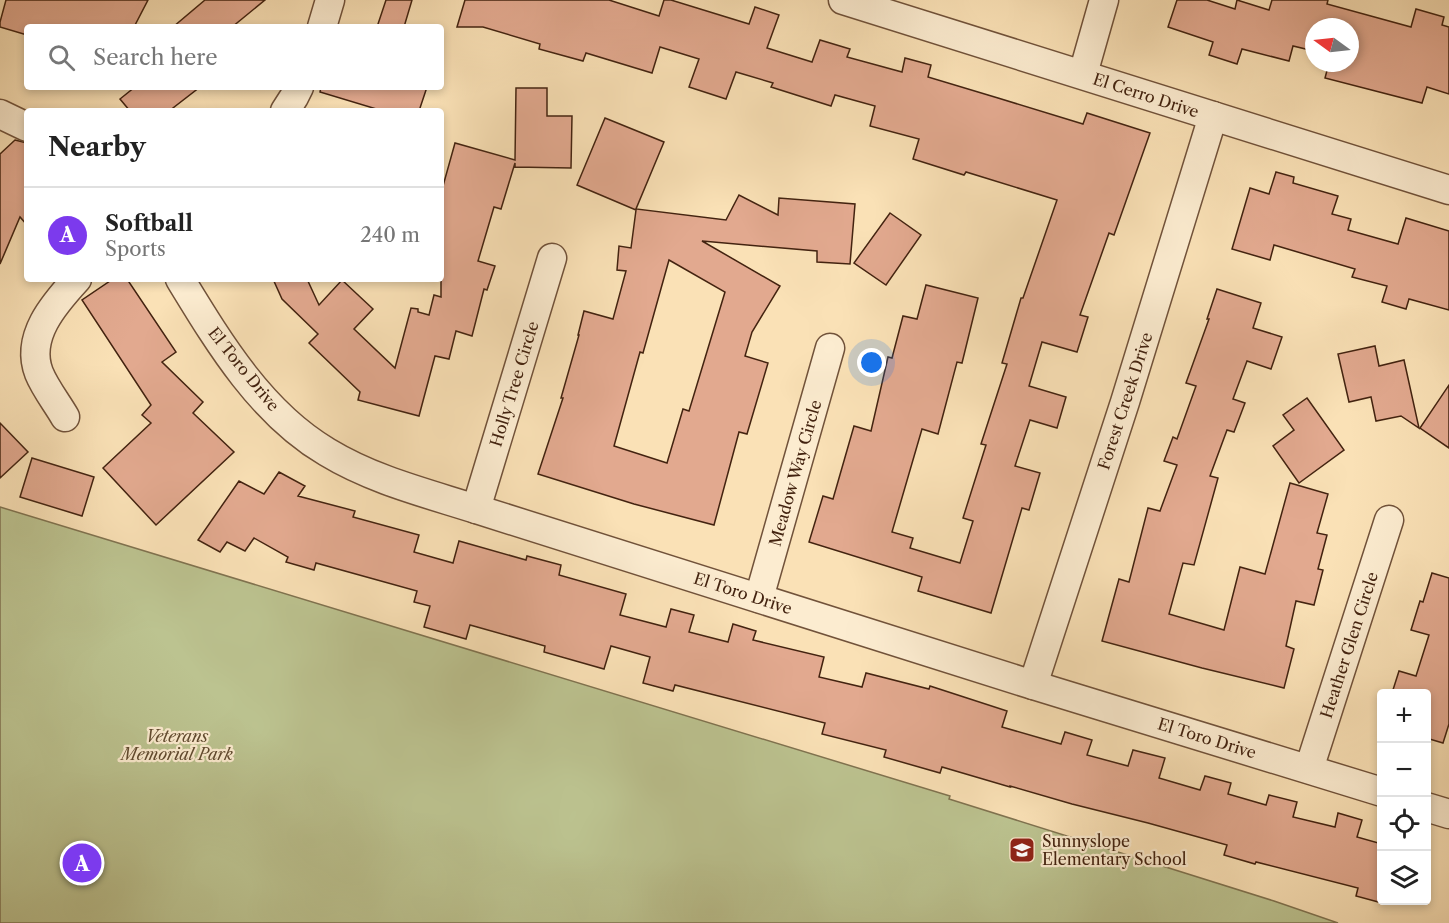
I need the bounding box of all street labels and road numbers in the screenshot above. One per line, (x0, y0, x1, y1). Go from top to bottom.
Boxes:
street label: El Cerro Drive (1090, 68, 1202, 122)
street label: Holly Tree Circle (485, 319, 543, 449)
street label: El Toro Drive (204, 323, 284, 415)
street label: Forest Creek Drive (1093, 330, 1157, 472)
street label: Meadow Way Circle (765, 397, 825, 548)
street label: El Toro Drive (691, 568, 795, 618)
street label: Heather Glen Circle (1316, 569, 1382, 721)
street label: El Toro Drive (1155, 714, 1259, 762)

